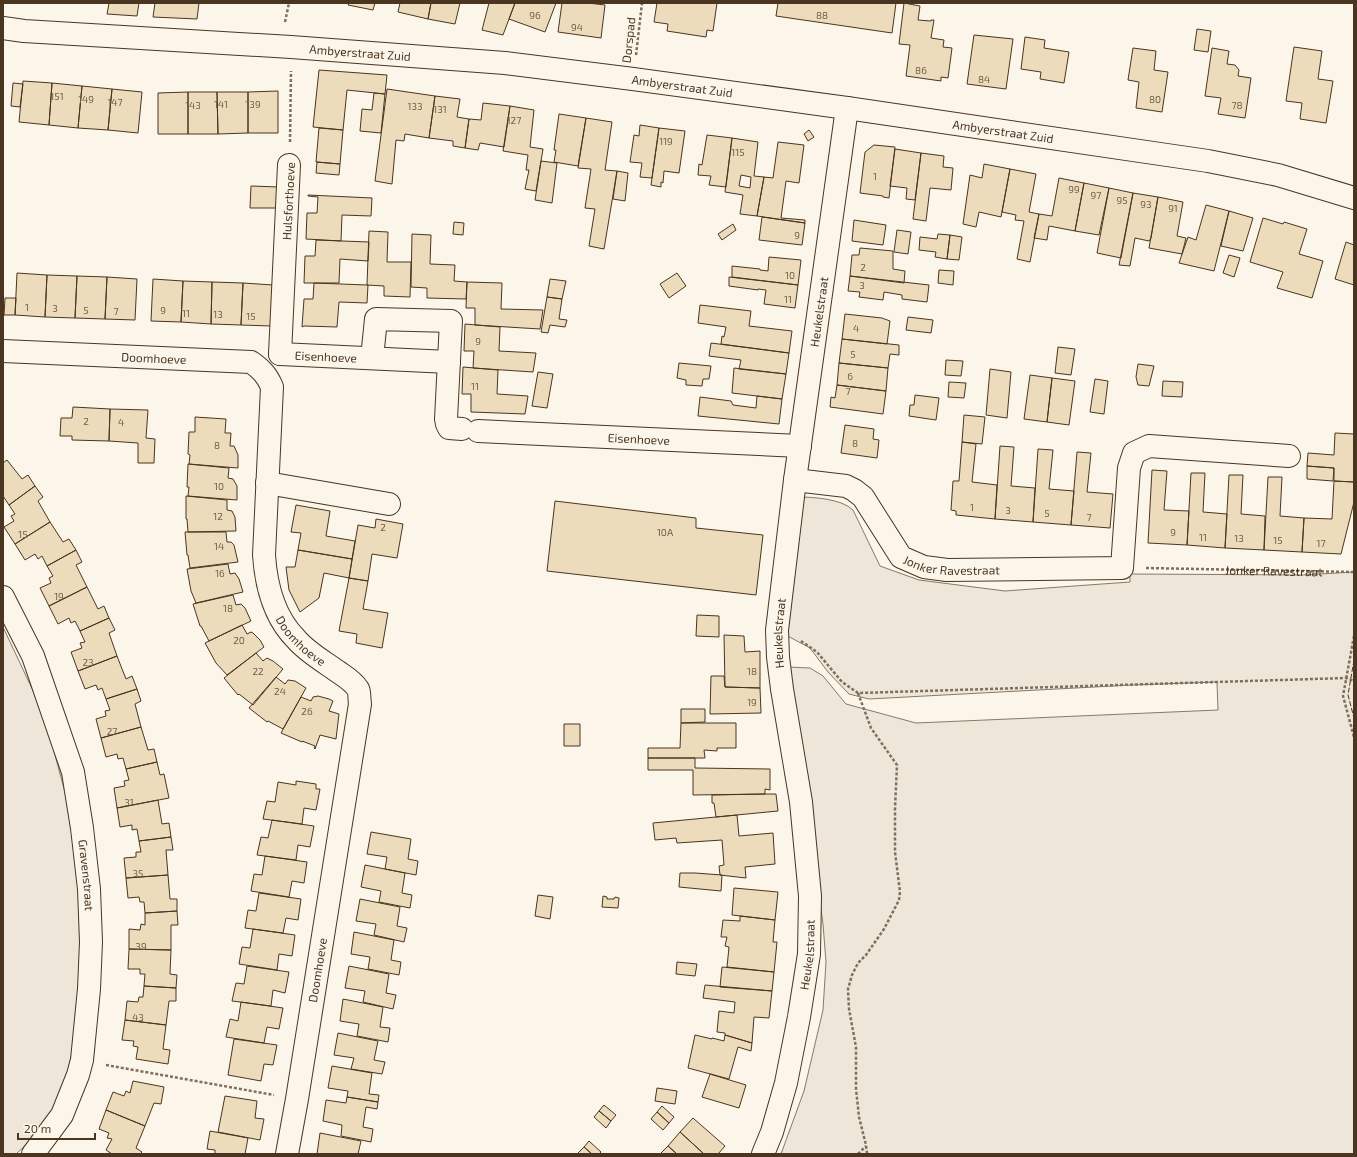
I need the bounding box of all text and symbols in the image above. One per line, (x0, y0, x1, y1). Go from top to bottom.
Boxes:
house number: 96 (529, 9, 541, 21)
house number: 88 (816, 9, 828, 21)
street label: Dorspad (619, 16, 637, 64)
house number: 94 (571, 21, 583, 33)
street label: Ambyerstraat Zuid (309, 41, 411, 63)
house number: 86 (915, 64, 927, 76)
street label: Ambyerstraat Zuid (631, 72, 734, 99)
house number: 84 (978, 73, 990, 85)
house number: 151 (50, 90, 64, 102)
house number: 149 (78, 93, 94, 105)
house number: 80 (1149, 93, 1161, 105)
house number: 147 (107, 96, 123, 108)
house number: 141 (214, 98, 228, 110)
house number: 139 (245, 98, 261, 110)
house number: 143 (185, 99, 201, 111)
house number: 78 (1231, 99, 1243, 111)
house number: 133 (407, 100, 423, 112)
house number: 131 (433, 103, 447, 115)
house number: 127 (507, 114, 521, 126)
street label: Ambyerstraat Zuid (952, 117, 1054, 145)
house number: 119 (659, 135, 673, 147)
house number: 115 (731, 146, 745, 158)
street label: Hulsforthoeve (279, 162, 297, 240)
house number: 1 (873, 170, 877, 182)
house number: 99 (1068, 183, 1080, 195)
house number: 97 (1091, 189, 1101, 201)
house number: 95 (1116, 194, 1128, 206)
house number: 93 (1140, 198, 1152, 210)
house number: 91 (1168, 202, 1178, 214)
house number: 9 (794, 229, 800, 241)
house number: 2 (860, 261, 866, 273)
house number: 10 (785, 269, 795, 281)
street label: Heukelstraat (807, 275, 830, 348)
house number: 3 (859, 279, 865, 291)
house number: 11 (784, 293, 792, 305)
house number: 1 (25, 301, 29, 313)
house number: 3 (52, 302, 58, 314)
house number: 5 (83, 304, 89, 316)
house number: 9 (160, 304, 166, 316)
house number: 7 (113, 305, 119, 317)
house number: 11 (182, 307, 190, 319)
house number: 13 (213, 308, 223, 320)
house number: 15 (246, 310, 256, 322)
house number: 4 (853, 322, 859, 334)
house number: 9 (475, 335, 481, 347)
street label: Eisenhoeve (295, 348, 357, 365)
house number: 5 (850, 348, 856, 360)
street label: Doomhoeve (121, 349, 187, 366)
house number: 6 (847, 370, 853, 382)
house number: 11 (471, 380, 479, 392)
house number: 7 (845, 385, 851, 397)
house number: 2 (83, 415, 89, 427)
house number: 4 (118, 416, 124, 428)
street label: Eisenhoeve (607, 430, 670, 447)
house number: 8 (852, 437, 858, 449)
house number: 8 (214, 439, 220, 451)
house number: 10 (214, 480, 224, 492)
house number: 1 (970, 501, 974, 513)
house number: 3 (1005, 504, 1011, 516)
house number: 5 (1044, 507, 1050, 519)
house number: 12 (213, 510, 223, 522)
house number: 7 (1086, 511, 1092, 523)
house number: 2 (380, 521, 386, 533)
house number: 10A (657, 526, 674, 538)
house number: 9 (1170, 526, 1176, 538)
house number: 15 (18, 528, 28, 540)
house number: 11 (1199, 531, 1207, 543)
house number: 13 (1234, 532, 1244, 544)
house number: 15 (1273, 534, 1283, 546)
house number: 17 (1316, 537, 1326, 549)
house number: 14 (214, 540, 224, 552)
street label: Jonker Ravestraat (901, 552, 1000, 577)
street label: Jonker Ravestraat (1225, 563, 1323, 578)
house number: 16 (215, 567, 225, 579)
house number: 19 (54, 590, 64, 602)
street label: Heukelstraat (770, 597, 788, 669)
house number: 18 (223, 602, 233, 614)
street label: Doomhoeve (273, 613, 329, 668)
house number: 20 (233, 634, 245, 646)
house number: 23 (82, 656, 94, 668)
house number: 22 (252, 665, 264, 677)
house number: 18 (747, 665, 757, 677)
house number: 24 (274, 685, 286, 697)
house number: 19 (747, 696, 757, 708)
house number: 26 (301, 705, 313, 717)
house number: 27 (107, 725, 117, 737)
house number: 31 (124, 796, 134, 808)
street label: Gravenstraat (76, 839, 97, 912)
house number: 35 (133, 867, 143, 879)
street label: Heukelstraat (796, 919, 817, 991)
street label: Doomhoeve (305, 937, 329, 1003)
house number: 39 (135, 940, 147, 952)
house number: 43 (132, 1011, 144, 1023)
scale bar (18, 1115, 95, 1141)
text: 20 m (24, 1121, 51, 1135)

